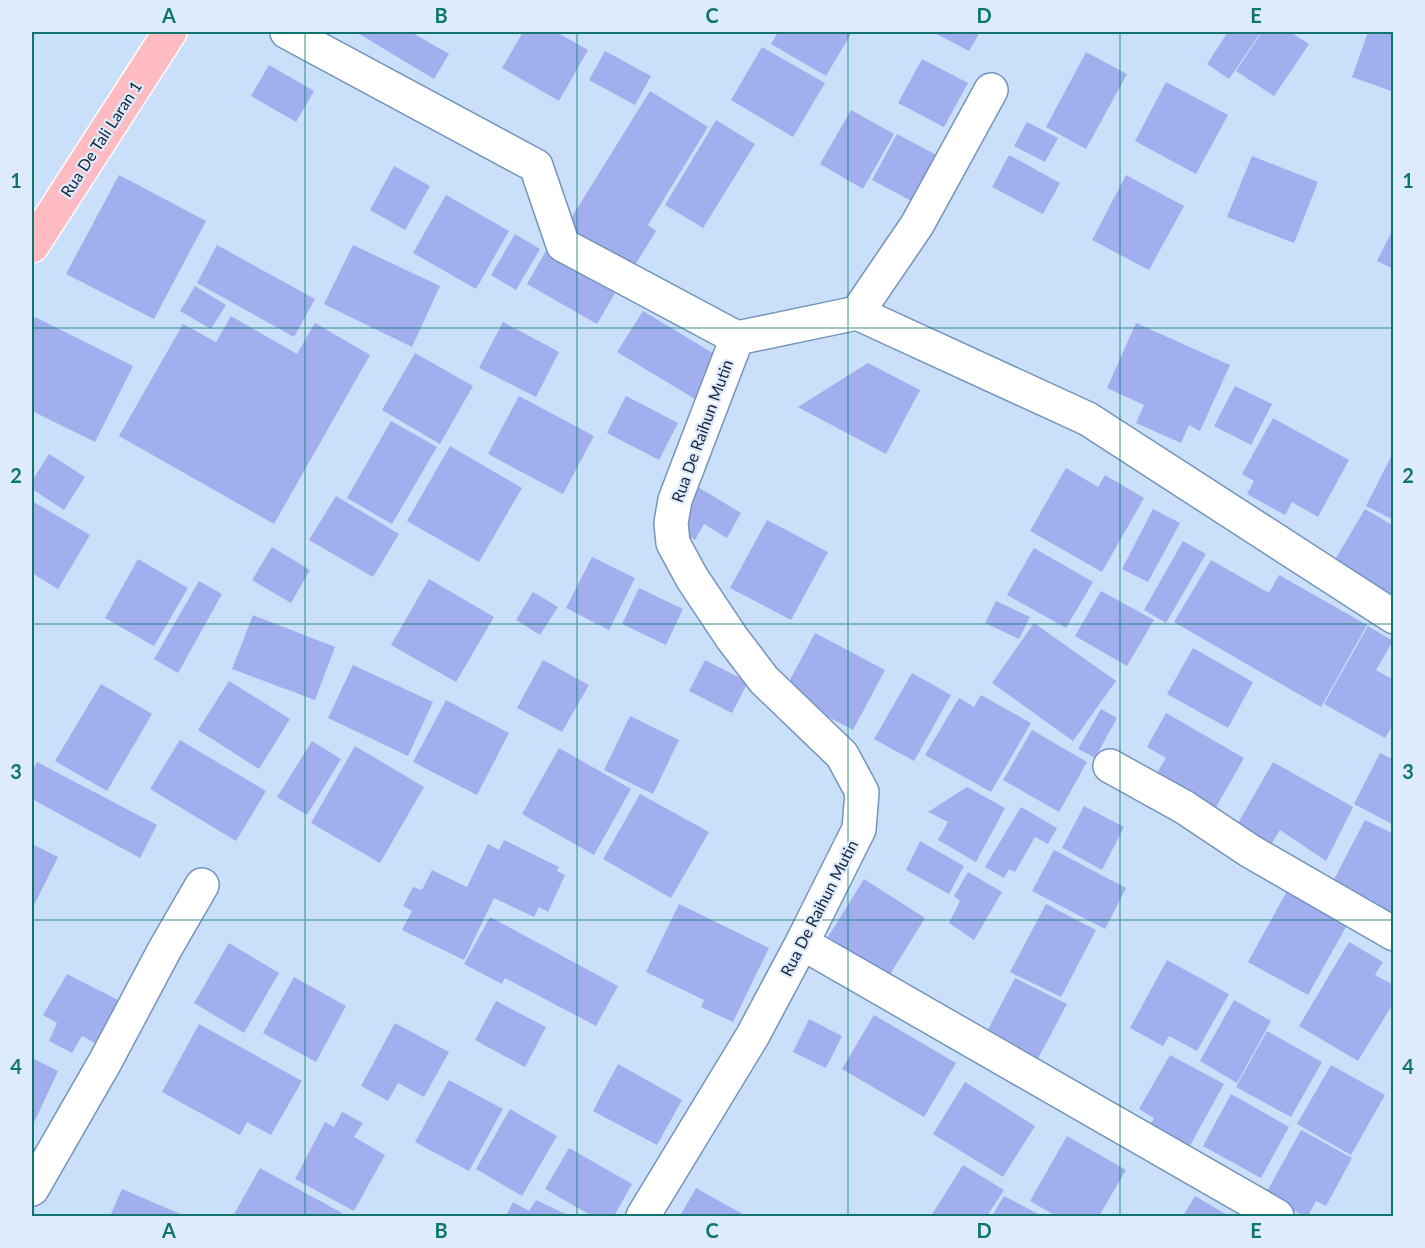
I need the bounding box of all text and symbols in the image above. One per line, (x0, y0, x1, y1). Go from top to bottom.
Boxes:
text: A (161, 3, 176, 27)
text: B (434, 3, 448, 27)
text: C (705, 3, 719, 27)
text: D (976, 3, 992, 27)
text: E (1250, 3, 1262, 27)
street label: Rua De Tali Laran 1 (56, 77, 145, 200)
text: 1 (10, 168, 22, 192)
text: 1 (1402, 168, 1414, 192)
street label: Rua De Raihun Mutin (667, 357, 736, 505)
text: 2 (10, 463, 22, 487)
text: 2 (1402, 463, 1414, 487)
text: 3 (10, 759, 22, 783)
text: 3 (1402, 759, 1414, 783)
street label: Rua De Raihun Mutin (776, 837, 861, 979)
text: 4 (10, 1054, 22, 1078)
text: 4 (1402, 1054, 1414, 1078)
text: A (161, 1218, 176, 1242)
text: B (434, 1218, 448, 1242)
text: C (705, 1218, 719, 1242)
text: D (976, 1218, 992, 1242)
text: E (1250, 1218, 1262, 1242)

